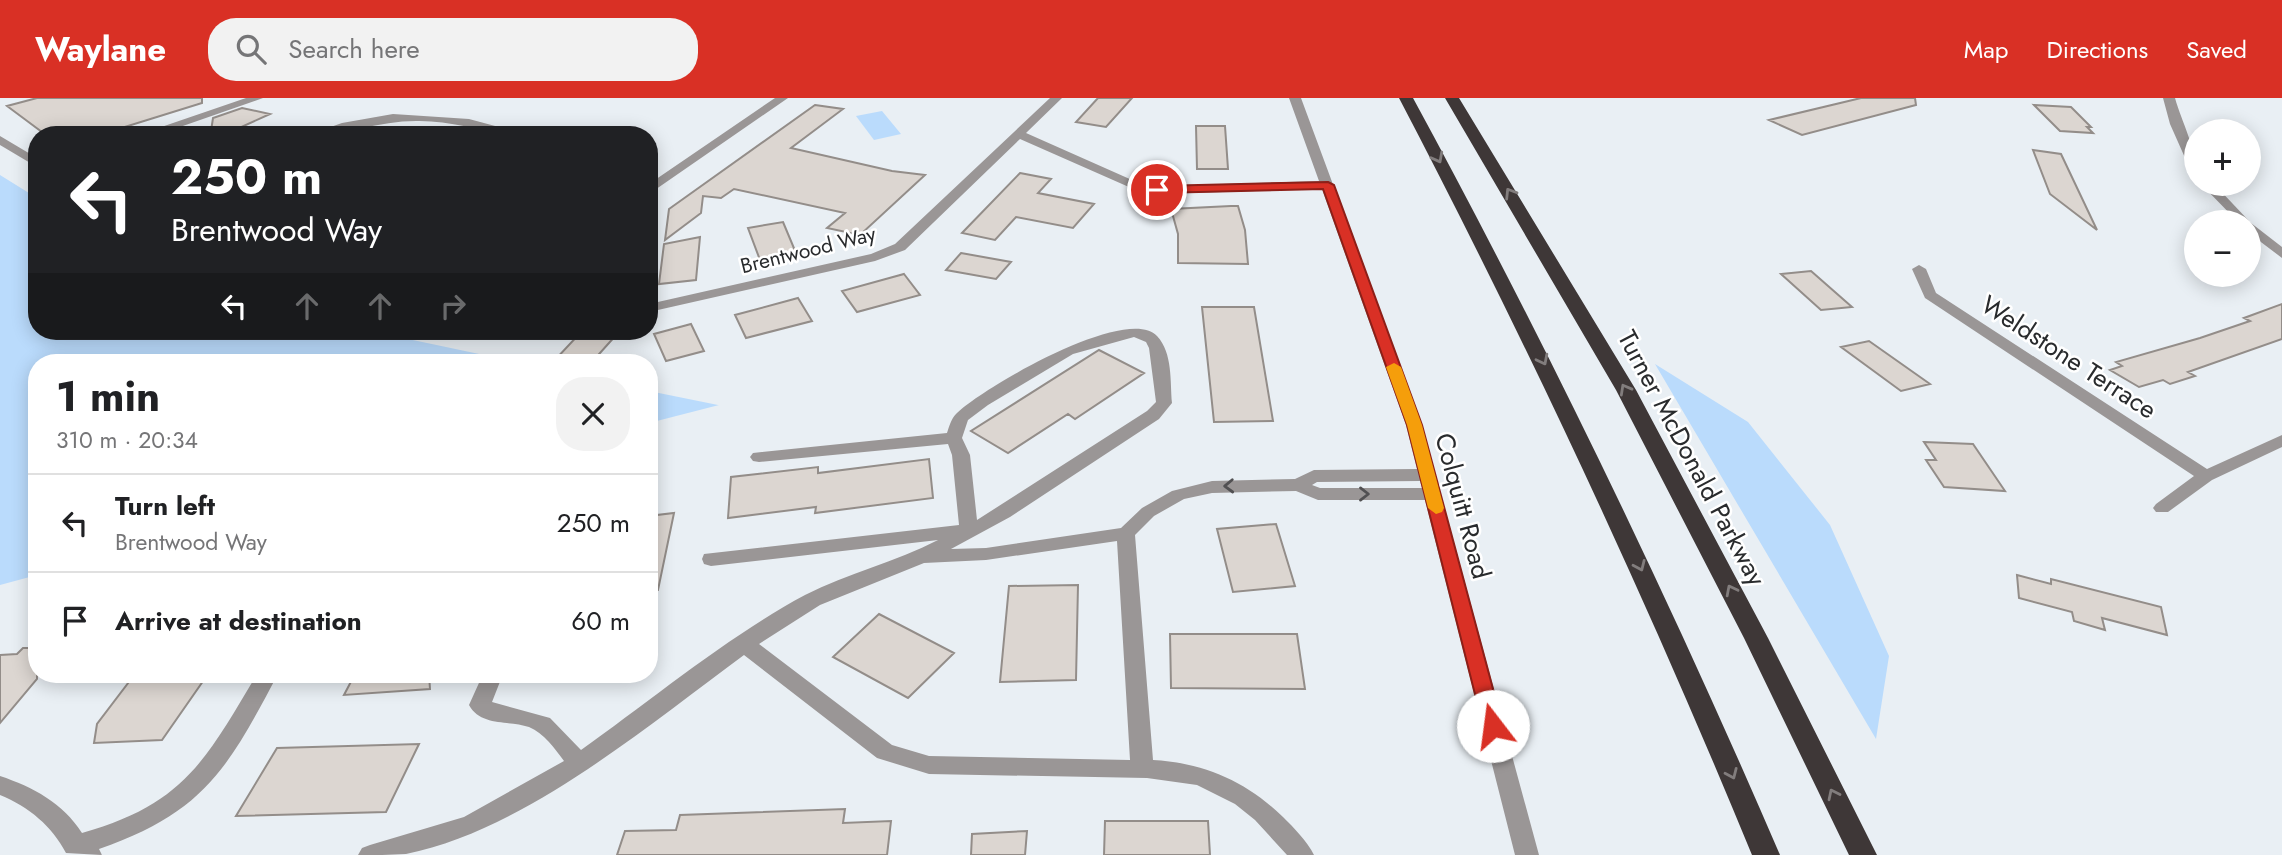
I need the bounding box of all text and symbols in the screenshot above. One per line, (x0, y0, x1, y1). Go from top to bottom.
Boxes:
search box (208, 18, 698, 81)
text: Waylane (35, 26, 166, 73)
icon: search (232, 30, 270, 68)
text: Search here (288, 30, 420, 68)
text: Map (1964, 32, 2009, 67)
text: Directions (2047, 32, 2148, 67)
text: Saved (2186, 32, 2247, 67)
map controls (2184, 119, 2261, 287)
button: + (2184, 119, 2261, 196)
text: 250 m (171, 142, 322, 212)
one-way arrow (1430, 151, 1444, 163)
icon: left (56, 154, 147, 245)
pin (1127, 160, 1187, 220)
icon: arrive (1138, 171, 1176, 209)
one-way arrow (1506, 187, 1519, 200)
text: Brentwood Way (171, 207, 382, 253)
button: − (2184, 210, 2261, 287)
street label: Brentwood Way (737, 219, 880, 281)
street label: Weldstone Terrace (1974, 286, 2164, 428)
icon: left (215, 287, 253, 325)
icon: ahead (288, 287, 326, 325)
icon: ahead (361, 287, 399, 325)
icon: right (434, 287, 472, 325)
street label: Turner McDonald Parkway (1608, 323, 1776, 593)
one-way arrow (1534, 353, 1548, 365)
text: 1 min (56, 366, 160, 427)
button: close (556, 377, 630, 451)
one-way arrow (1620, 384, 1633, 396)
text: 310 m · 20:34 (56, 423, 198, 457)
street label: Colquitt Road (1425, 429, 1501, 583)
one-way arrow (1224, 479, 1235, 494)
one-way arrow (1359, 486, 1370, 502)
text: Turn left (115, 487, 215, 525)
icon: left (56, 504, 94, 542)
text: 250 m (557, 504, 630, 542)
text: Brentwood Way (115, 525, 267, 559)
one-way arrow (1632, 559, 1646, 571)
one-way arrow (1726, 585, 1740, 597)
icon: arrive (56, 602, 94, 640)
text: Arrive at destination (115, 602, 362, 640)
text: 60 m (571, 602, 630, 640)
position arrow (1456, 689, 1530, 763)
one-way arrow (1723, 767, 1737, 779)
one-way arrow (1828, 789, 1842, 801)

